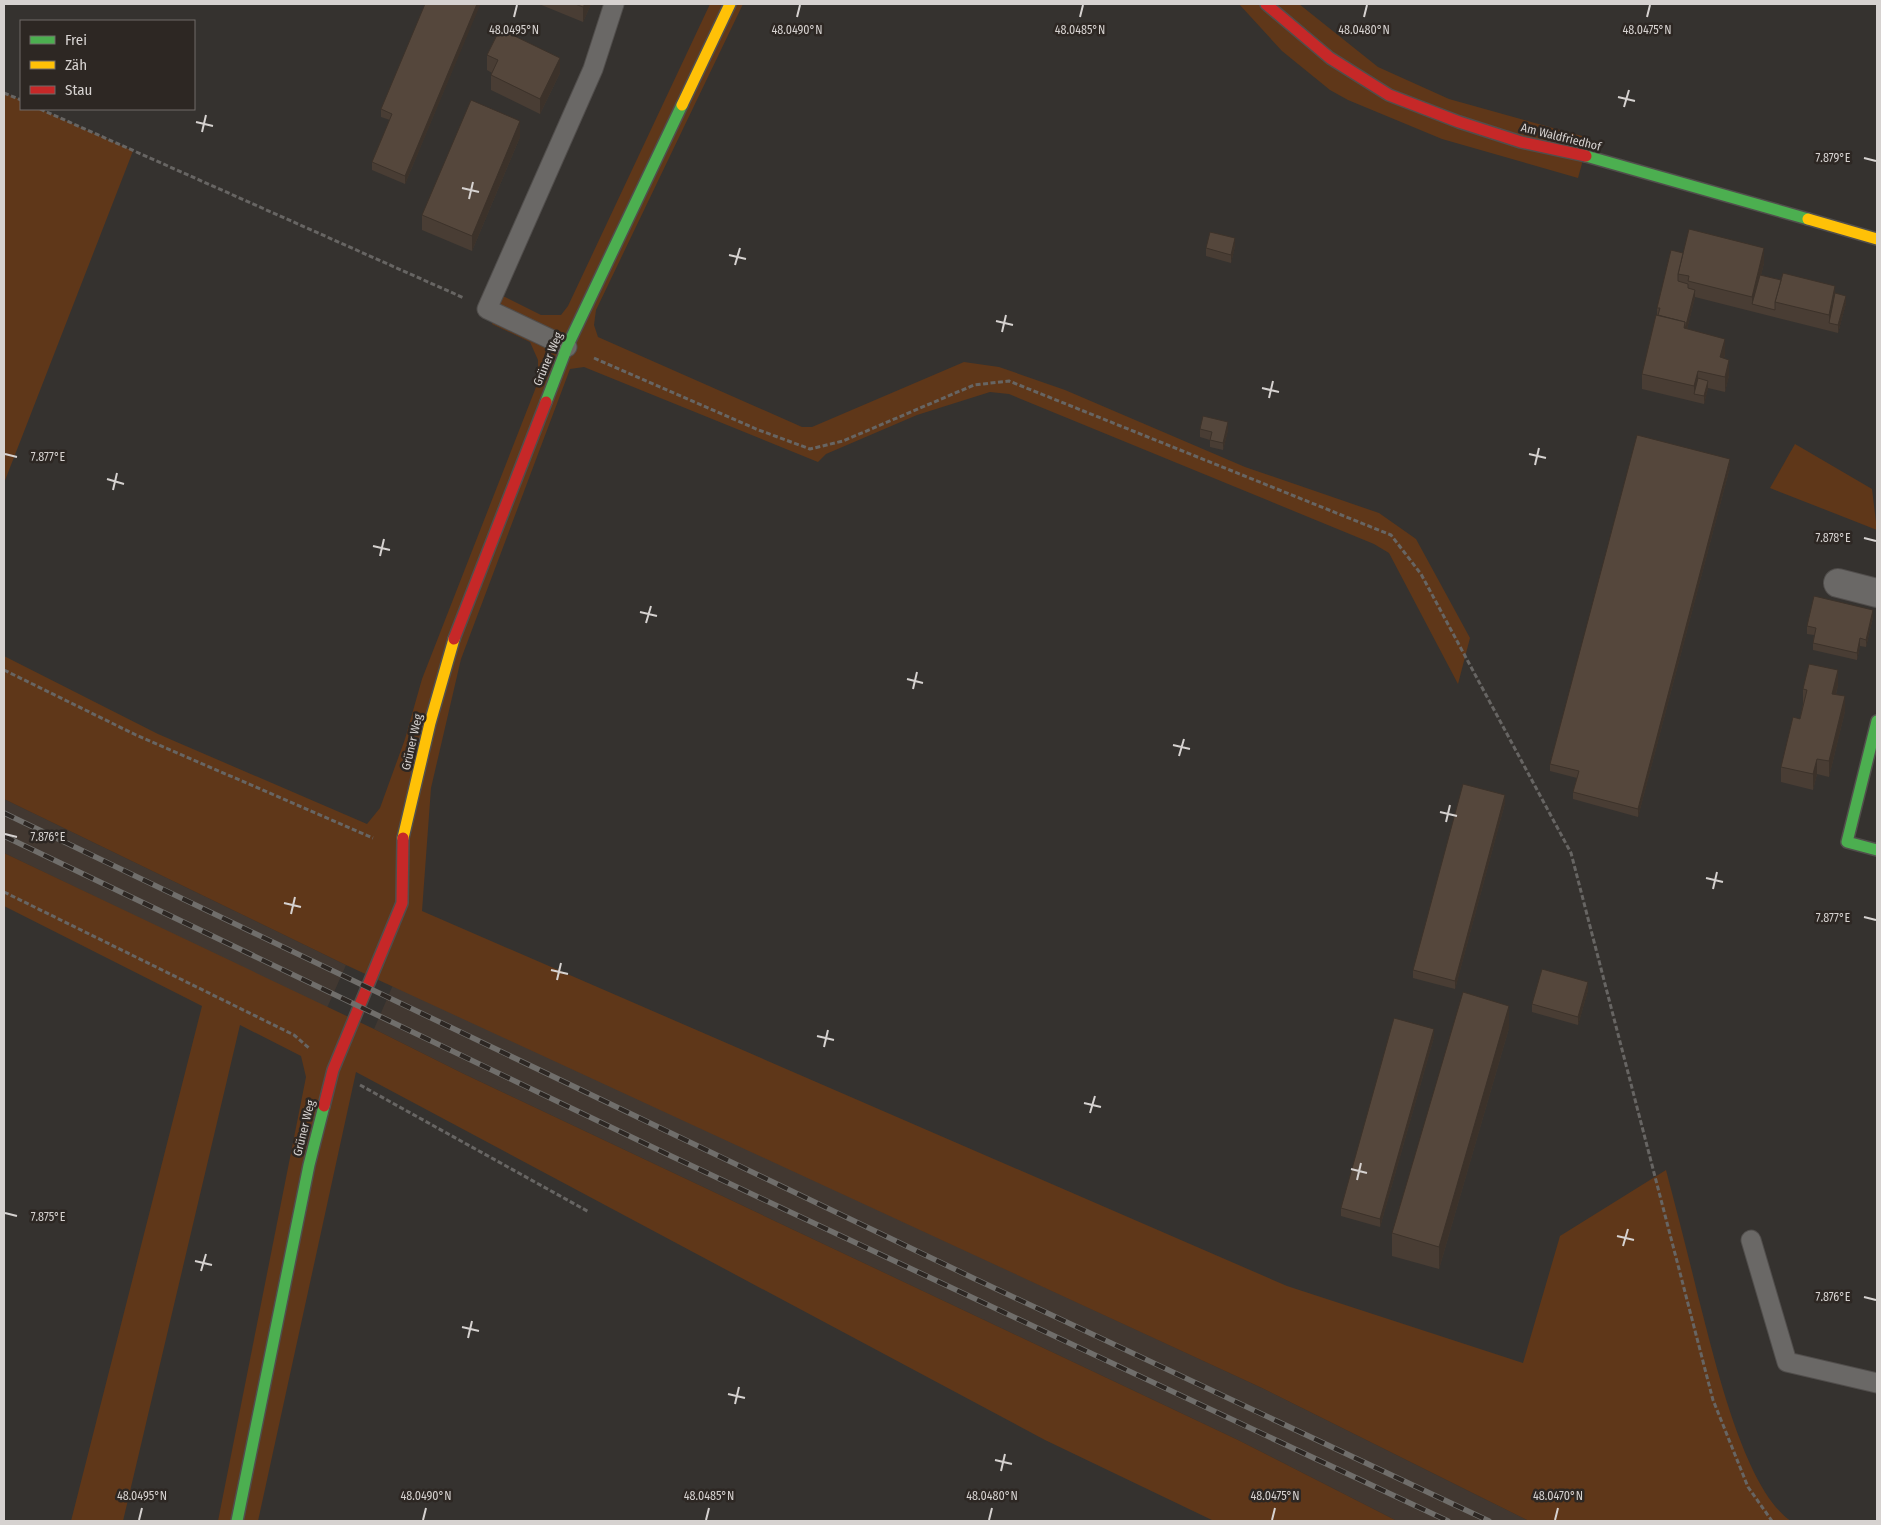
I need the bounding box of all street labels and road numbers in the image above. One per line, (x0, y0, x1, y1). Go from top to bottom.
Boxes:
street label: Am Waldfriedhof (1520, 120, 1604, 154)
street label: Grüner Weg (530, 330, 566, 388)
street label: Grüner Weg (399, 712, 425, 771)
street label: Grüner Weg (290, 1098, 318, 1157)

